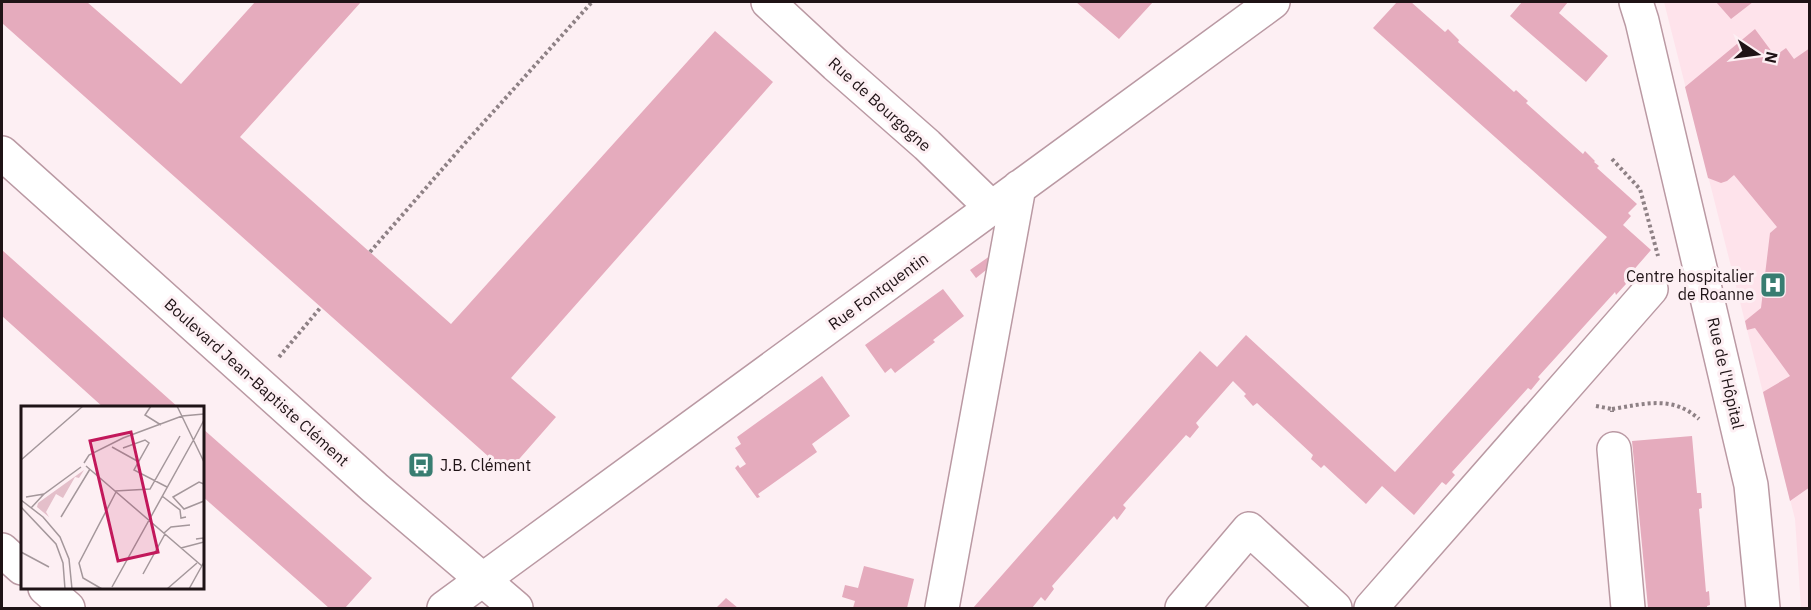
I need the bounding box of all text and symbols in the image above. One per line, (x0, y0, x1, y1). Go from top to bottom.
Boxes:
north arrow (1727, 24, 1787, 84)
text: N (1761, 49, 1783, 65)
street label: Rue de Bourgogne (824, 53, 936, 156)
street label: Rue Fontquentin (824, 248, 932, 334)
place label: Centre hospitalier de Roanne (1626, 266, 1754, 304)
hospital icon: Centre hospitalier de Roanne (1758, 270, 1788, 300)
street label: Boulevard Jean-Baptiste Clément (161, 294, 353, 470)
street label: Rue de l'Hôpital (1703, 315, 1749, 431)
inset map (21, 406, 204, 589)
bus stop icon: J.B. Clément (406, 450, 436, 480)
place label: J.B. Clément (440, 455, 531, 475)

